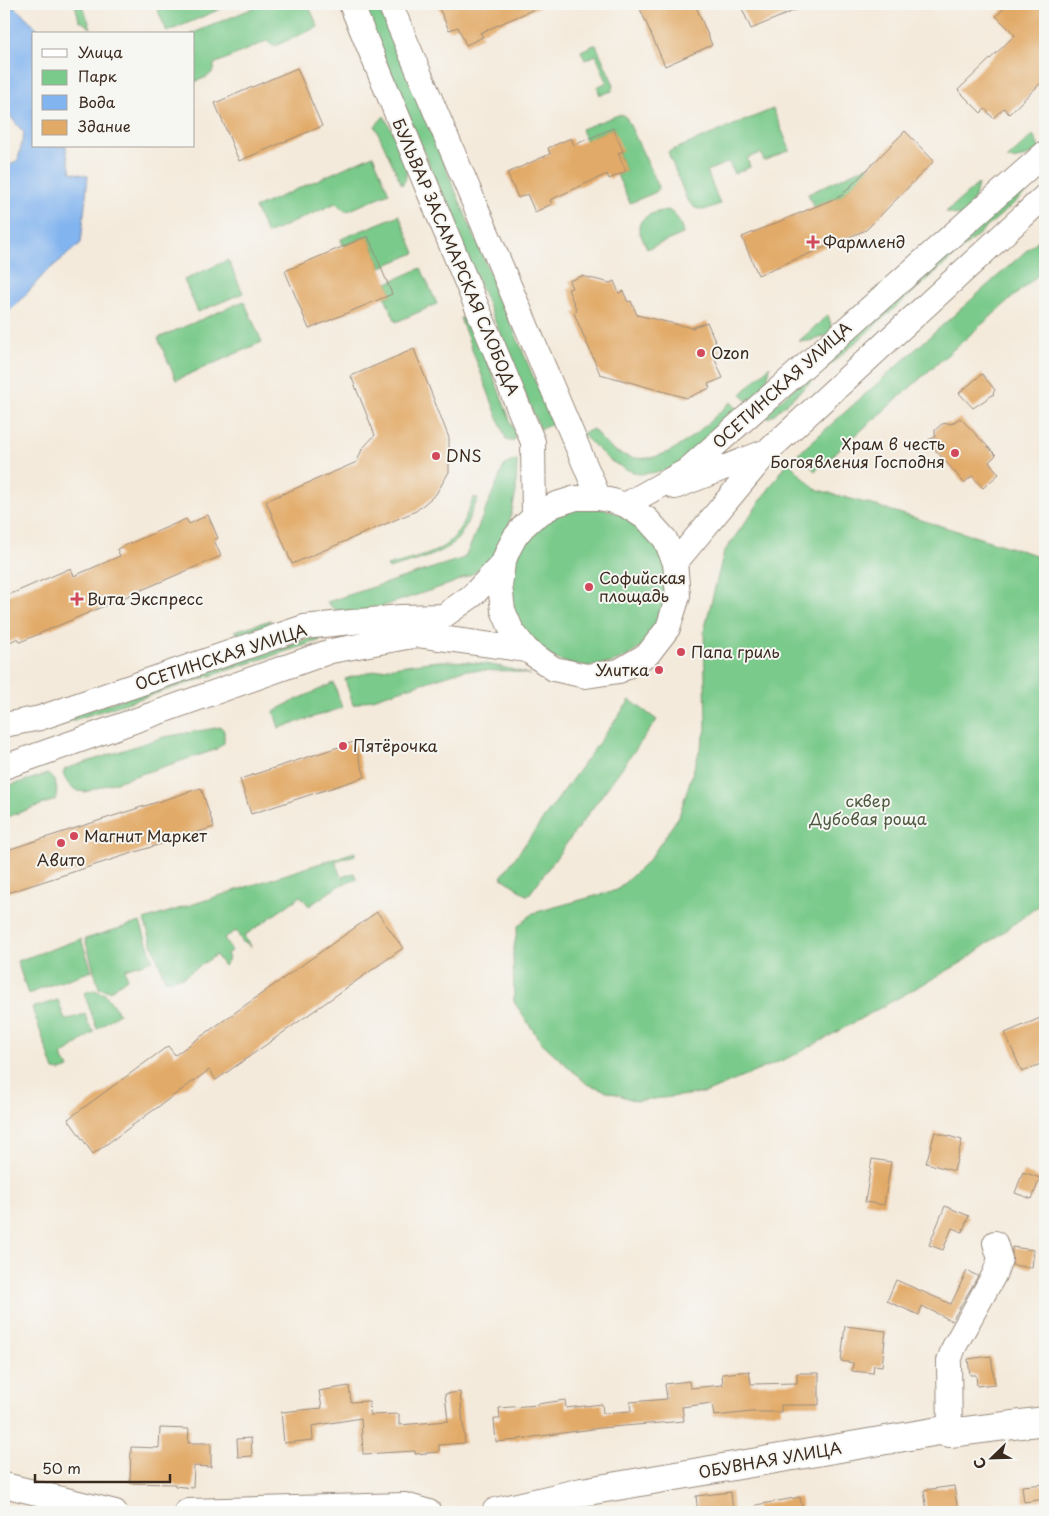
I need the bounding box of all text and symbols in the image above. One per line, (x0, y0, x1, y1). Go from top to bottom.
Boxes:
legend (32, 32, 195, 148)
text: Улица (78, 40, 123, 63)
text: Парк (78, 64, 117, 87)
text: Вода (78, 90, 116, 113)
text: Здание (78, 114, 131, 137)
street label: БУЛЬВАР ЗАСАМАРСКАЯ СЛОБОДА (387, 114, 526, 399)
place label: Фармленд (823, 229, 905, 253)
marker: Фармленд (807, 236, 819, 248)
street label: ОСЕТИНСКАЯ УЛИЦА (707, 315, 856, 453)
place label: Ozon (711, 340, 749, 364)
marker: Ozon (695, 347, 707, 359)
place label: Храм в честь Богоявления Господня (770, 431, 945, 473)
place label: DNS (446, 443, 481, 467)
marker: Храм в честь Богоявления Господня (949, 447, 961, 459)
marker: DNS (430, 450, 442, 462)
place label: Софийская площадь (599, 565, 686, 607)
marker: Софийская площадь (583, 581, 595, 593)
place label: Вита Экспресс (87, 586, 203, 610)
marker: Вита Экспресс (71, 593, 83, 605)
street label: ОСЕТИНСКАЯ УЛИЦА (132, 617, 310, 695)
place label: Папа гриль (691, 639, 780, 663)
marker: Папа гриль (675, 646, 687, 658)
place label: Улитка (595, 657, 649, 681)
marker: Улитка (653, 664, 665, 676)
place label: Пятёрочка (353, 733, 438, 757)
marker: Пятёрочка (337, 740, 349, 752)
park label: сквер Дубовая роща (808, 788, 927, 830)
place label: Магнит Маркет (84, 823, 207, 847)
marker: Магнит Маркет (68, 830, 80, 842)
marker: Авито (55, 837, 67, 849)
place label: Авито (37, 847, 85, 871)
north arrow (966, 1434, 1016, 1484)
street label: ОБУВНАЯ УЛИЦА (696, 1435, 843, 1483)
scale bar (35, 1451, 170, 1483)
text: С (968, 1454, 991, 1472)
text: 50 m (42, 1456, 81, 1479)

